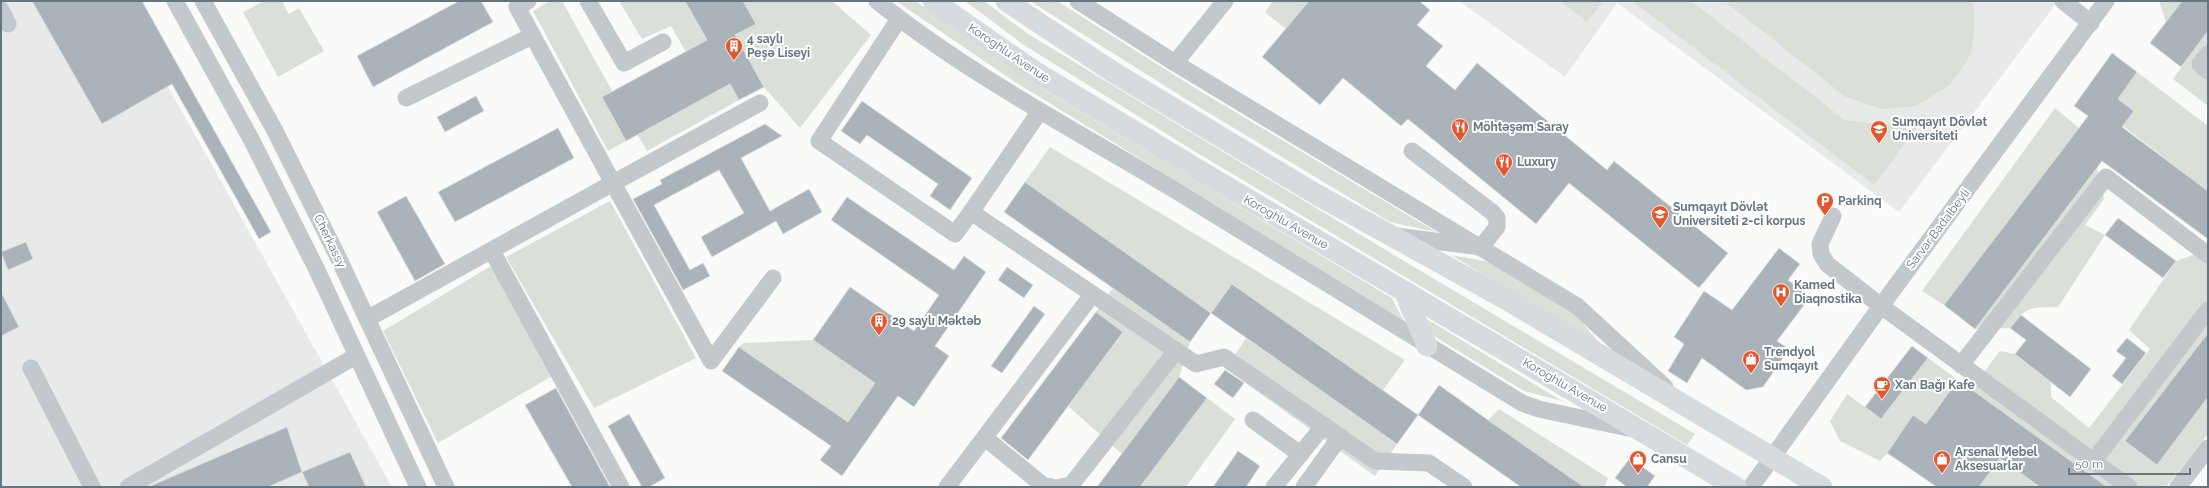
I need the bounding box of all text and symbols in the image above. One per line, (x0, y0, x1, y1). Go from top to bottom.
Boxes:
street label: Koroghlu Avenue (966, 21, 1052, 85)
place label: 4 saylı Peşə Liseyi (747, 32, 810, 60)
building icon: 4 saylı Peşə Liseyi (724, 36, 744, 61)
place label: Sumqayıt Dövlət Universiteti (1892, 115, 1987, 143)
restaurant icon: Möhtəşəm Saray (1450, 117, 1470, 142)
school or university icon: Sumqayıt Dövlət Universiteti (1869, 119, 1889, 144)
place label: Möhtəşəm Saray (1473, 120, 1569, 134)
restaurant icon: Luxury (1494, 152, 1514, 177)
place label: Luxury (1517, 155, 1557, 169)
street label: Sarvar Badalbeyli (1903, 186, 1973, 272)
parking icon: Parkinq (1815, 191, 1835, 216)
street label: Koroghlu Avenue (1241, 192, 1331, 252)
place label: Parkinq (1838, 194, 1882, 208)
place label: Sumqayıt Dövlət Universiteti 2-ci korpus (1673, 200, 1805, 228)
school or university icon: Sumqayıt Dövlət Universiteti 2-ci korpus (1650, 204, 1670, 229)
street label: Cherkassy (311, 212, 349, 270)
place label: Kamed Diaqnostika (1794, 278, 1862, 306)
hospital icon: Kamed Diaqnostika (1771, 282, 1791, 307)
building icon: 29 saylı Məktəb (869, 311, 889, 336)
place label: 29 saylı Məktəb (892, 314, 982, 328)
place label: Trendyol Sumqayıt (1764, 345, 1819, 373)
shop icon: Trendyol Sumqayıt (1741, 349, 1761, 374)
street label: Koroghlu Avenue (1520, 355, 1610, 415)
cafe icon: Xan Bağı Kafe (1872, 375, 1892, 400)
place label: Xan Bağı Kafe (1894, 378, 1975, 392)
place label: Arsenal Mebel Aksesuarlar (1955, 445, 2038, 473)
shop icon: Cansu (1628, 449, 1648, 474)
shop icon: Arsenal Mebel Aksesuarlar (1932, 449, 1952, 474)
scale bar (2069, 450, 2190, 476)
place label: Cansu (1651, 452, 1687, 466)
text: 50 m (2075, 457, 2103, 471)

